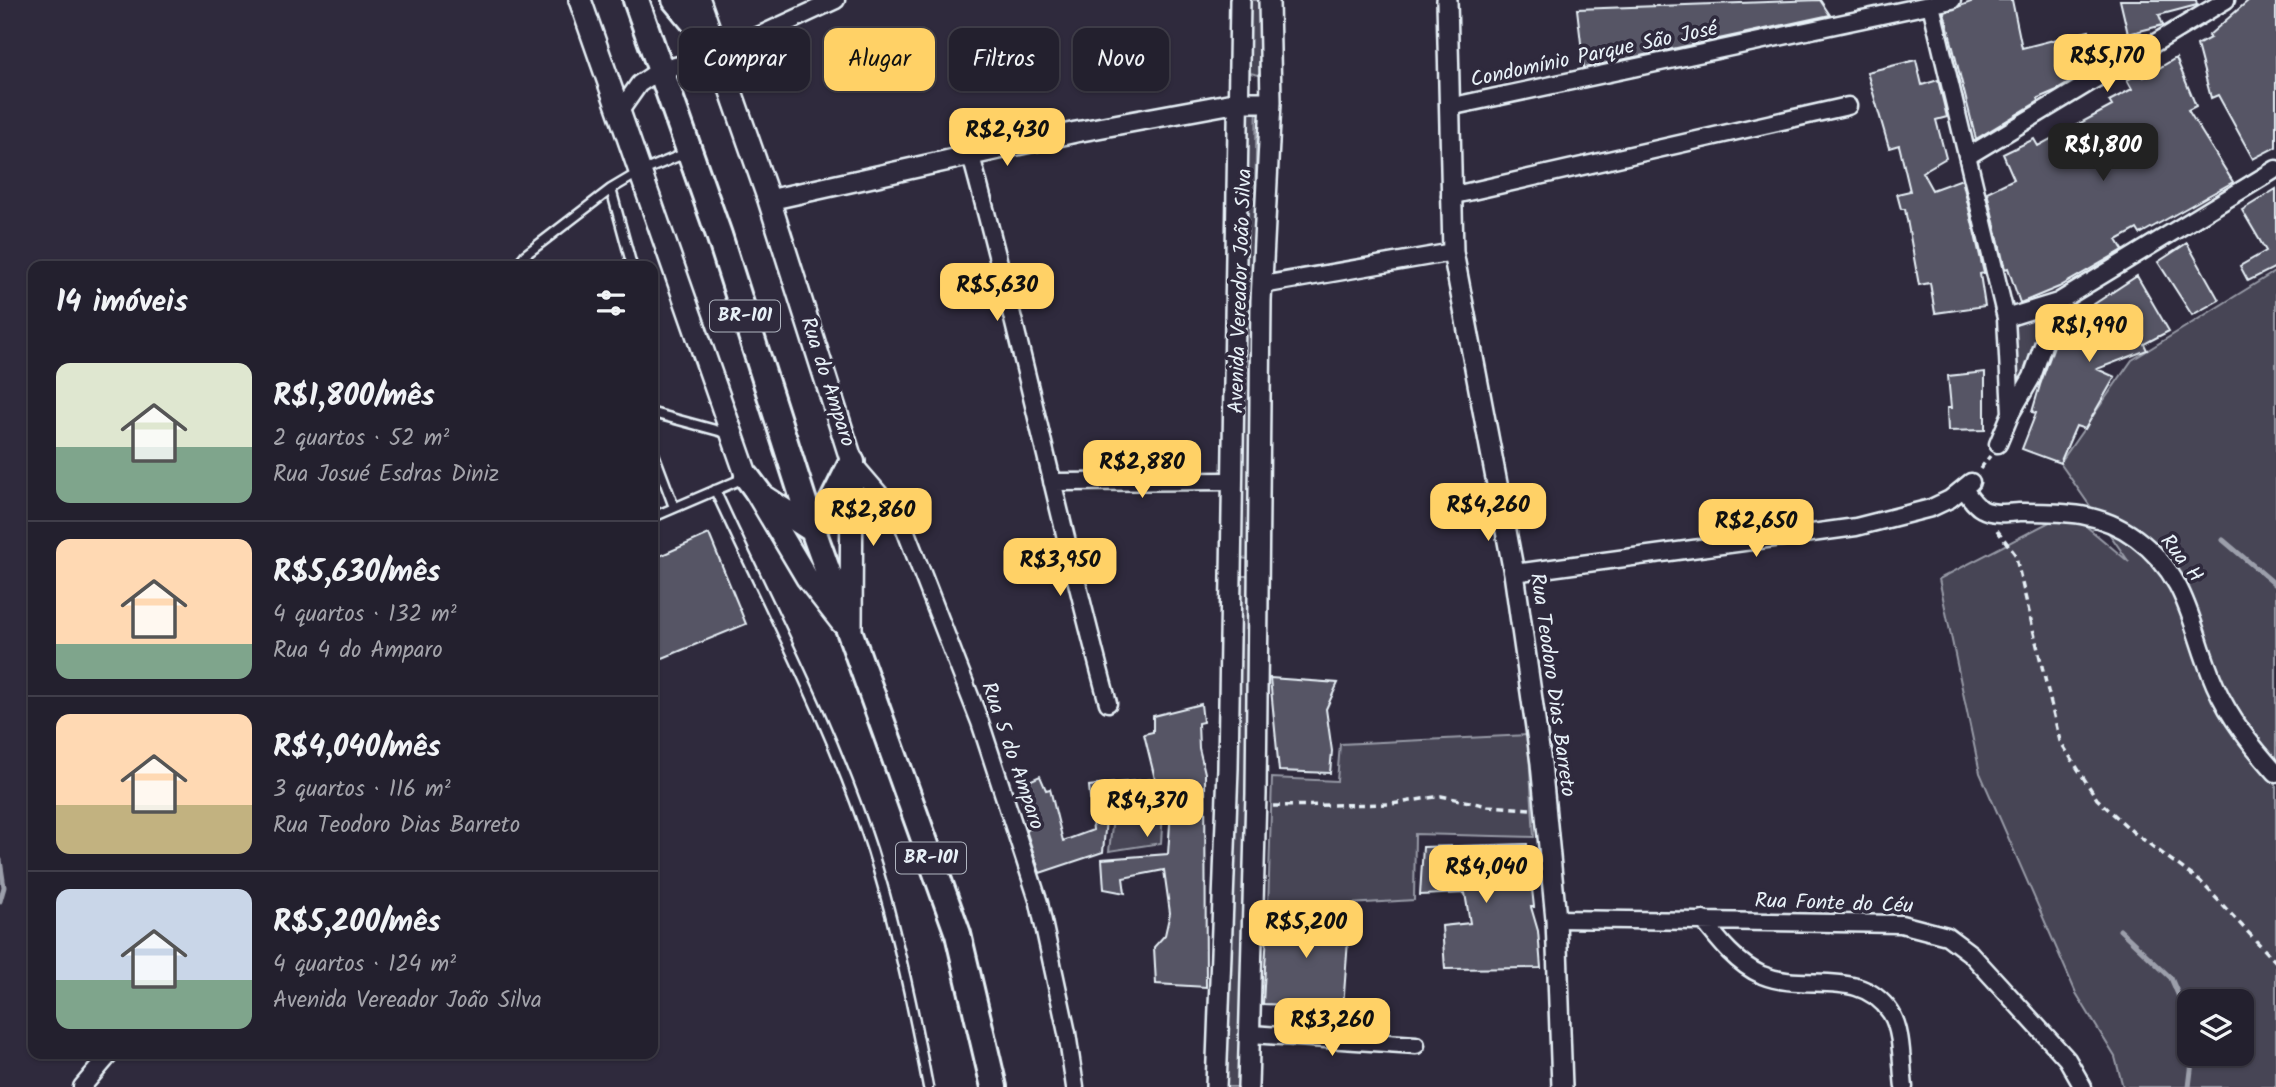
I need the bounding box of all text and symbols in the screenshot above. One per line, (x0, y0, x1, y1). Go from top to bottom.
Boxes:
street label: Condomínio Parque São José (1467, 13, 1721, 97)
chip: Comprar (679, 28, 810, 91)
chip: Alugar (824, 28, 935, 91)
chip: Filtros (949, 28, 1059, 91)
chip: Novo (1073, 28, 1169, 91)
pin: R$5,170 (2042, 34, 2172, 94)
text: R$5,170 (2070, 39, 2144, 75)
pin: R$2,430 (942, 108, 1072, 168)
text: R$2,430 (965, 113, 1049, 149)
pin: R$1,800 (2038, 124, 2168, 183)
text: R$1,800 (2064, 128, 2142, 164)
street label: Avenida Vereador João Silva (1220, 168, 1262, 414)
pin: R$5,630 (932, 264, 1062, 323)
text: R$5,630 (956, 268, 1038, 304)
text: 14 imóveis (56, 279, 188, 327)
icon: filters (592, 284, 630, 322)
road number: BR-101 (710, 300, 780, 332)
pin: R$1,990 (2024, 304, 2154, 364)
text: R$1,990 (2051, 309, 2127, 345)
street label: Rua do Amparo (790, 313, 864, 451)
text: R$1,800/mês (273, 373, 435, 421)
icon: home (112, 391, 196, 475)
text: 2 quartos · 52 m² (273, 421, 449, 457)
pin: R$2,880 (1077, 440, 1207, 500)
text: R$2,880 (1099, 445, 1185, 481)
text: Rua Josué Esdras Diniz (273, 457, 499, 493)
pin: R$4,260 (1423, 484, 1553, 543)
text: R$4,260 (1446, 488, 1530, 524)
pin: R$2,860 (808, 489, 938, 548)
text: R$2,860 (831, 493, 915, 529)
pin: R$2,650 (1691, 500, 1821, 559)
text: R$2,650 (1715, 504, 1797, 540)
street label: Rua H (2151, 527, 2211, 591)
pin: R$3,950 (995, 538, 1125, 598)
text: R$3,950 (1019, 543, 1101, 579)
text: R$5,630/mês (273, 549, 441, 597)
icon: home (112, 567, 196, 651)
street label: Rua Teodoro Dias Barreto (1520, 571, 1584, 799)
text: 4 quartos · 132 m² (273, 597, 457, 633)
text: Rua 4 do Amparo (273, 633, 443, 669)
street label: Rua 5 do Amparo (971, 678, 1053, 834)
text: R$4,040/mês (273, 724, 441, 772)
icon: home (112, 742, 196, 826)
text: 3 quartos · 116 m² (273, 772, 451, 808)
pin: R$4,370 (1082, 780, 1212, 839)
text: R$4,370 (1106, 784, 1188, 820)
text: Rua Teodoro Dias Barreto (273, 808, 520, 844)
road number: BR-101 (896, 842, 966, 874)
pin: R$4,040 (1421, 846, 1551, 905)
text: R$4,040 (1445, 850, 1527, 886)
street label: Rua Fonte do Céu (1754, 885, 1914, 923)
text: R$5,200/mês (273, 899, 441, 947)
pin: R$5,200 (1241, 900, 1371, 960)
text: R$5,200 (1265, 905, 1347, 941)
icon: home (112, 917, 196, 1001)
text: 4 quartos · 124 m² (273, 947, 456, 983)
text: Avenida Vereador João Silva (273, 983, 542, 1019)
map controls (2177, 989, 2254, 1066)
button: layers (2177, 989, 2254, 1066)
pin: R$3,260 (1267, 998, 1397, 1058)
text: R$3,260 (1290, 1003, 1374, 1039)

